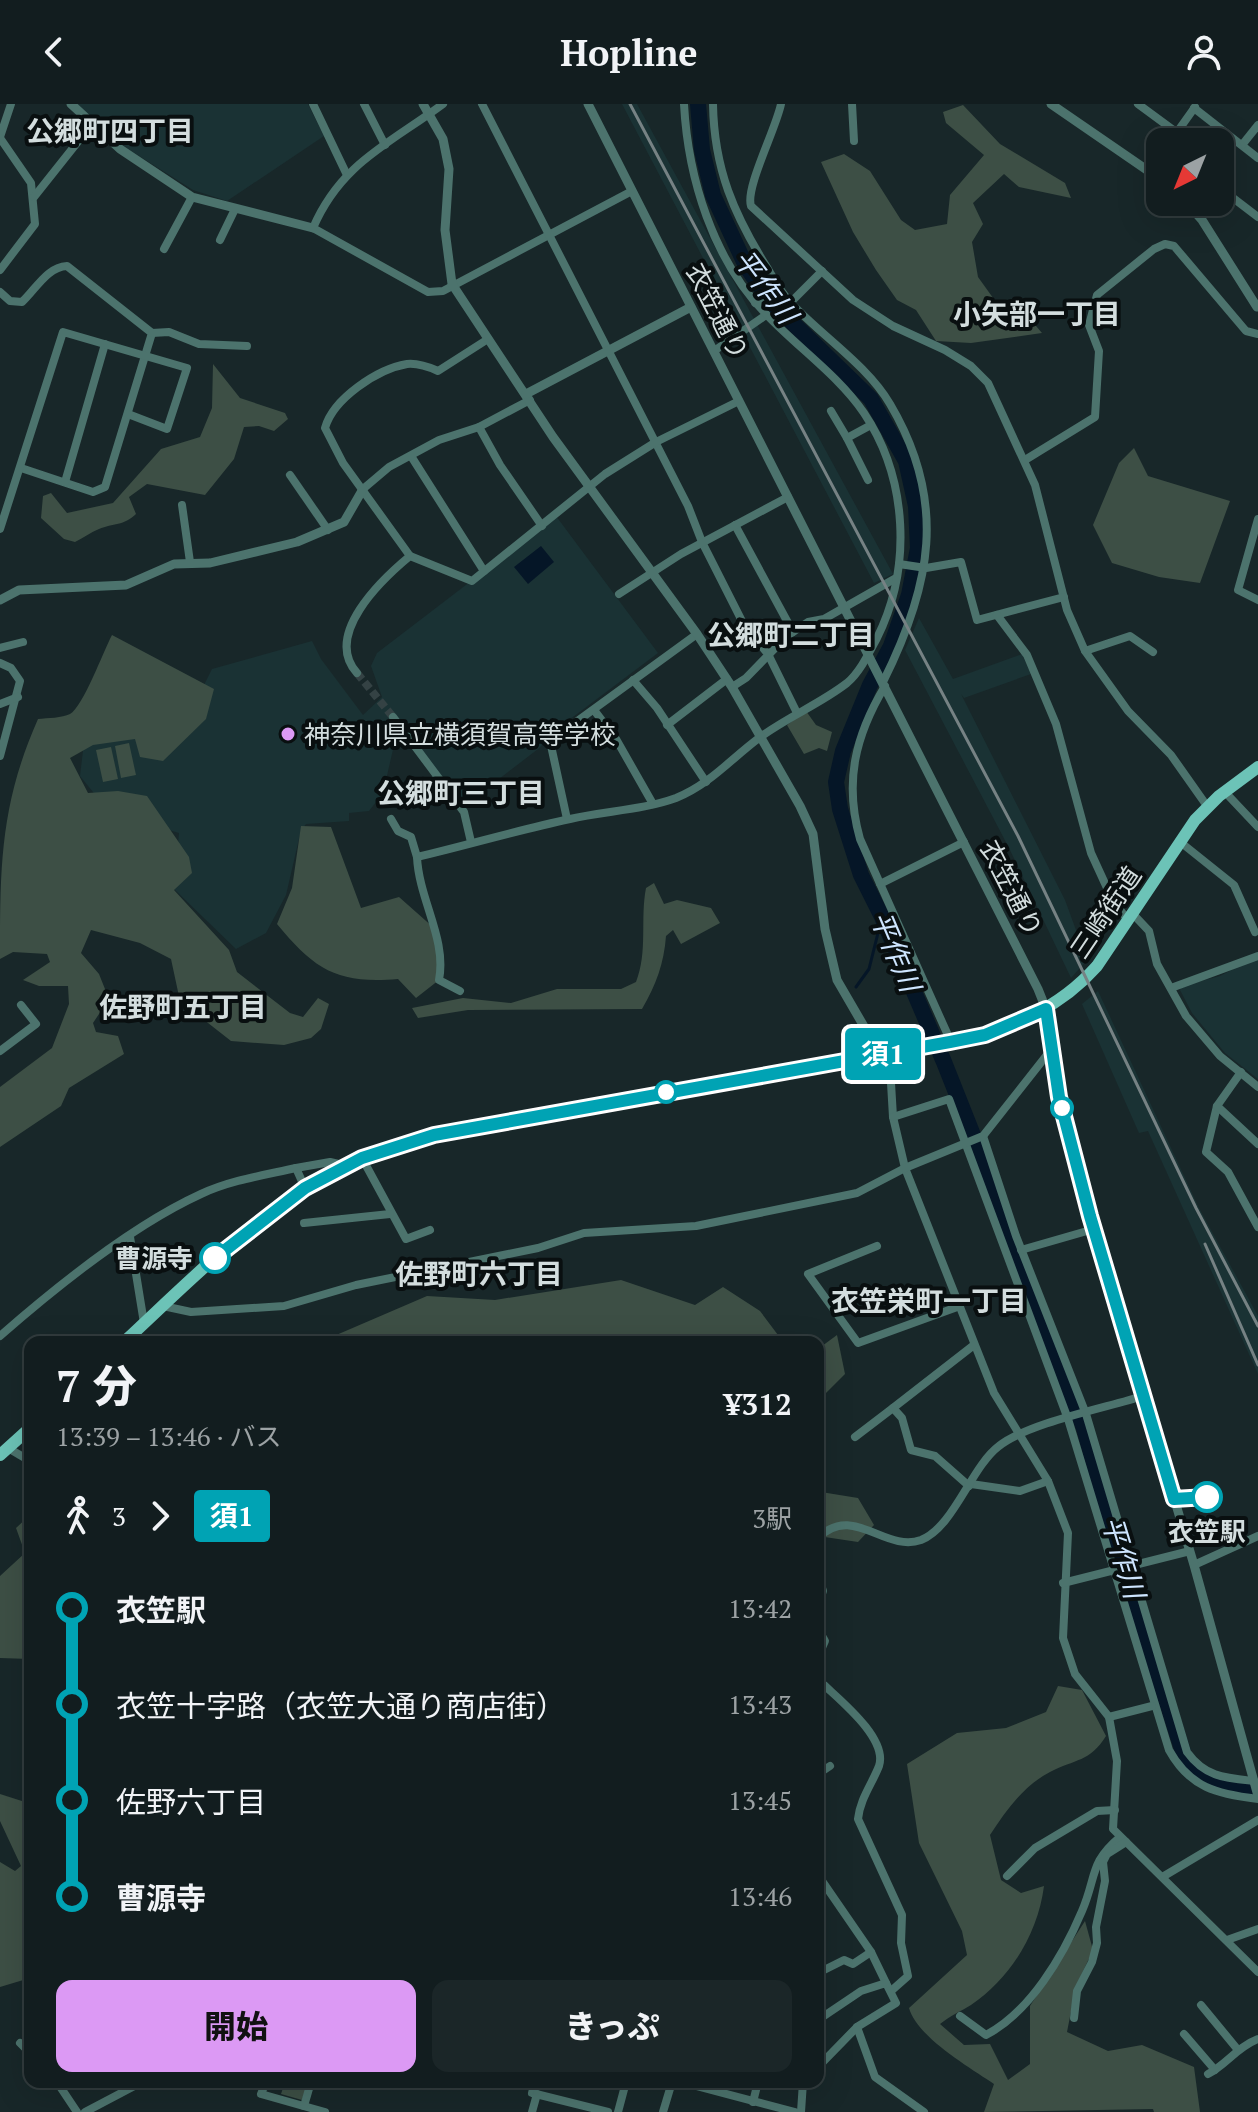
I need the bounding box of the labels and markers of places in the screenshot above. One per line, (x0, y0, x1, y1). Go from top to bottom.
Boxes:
place label: 神奈川県立横須賀高等学校 (304, 717, 616, 751)
marker: 神奈川県立横須賀高等学校 (279, 725, 297, 743)
unlabelled marker (655, 1081, 677, 1103)
unlabelled marker (1051, 1097, 1073, 1119)
place label: 曹源寺 (115, 1241, 193, 1275)
marker: 曹源寺 (200, 1243, 230, 1273)
marker: 衣笠駅 (1192, 1482, 1222, 1512)
place label: 衣笠駅 (1168, 1514, 1246, 1548)

